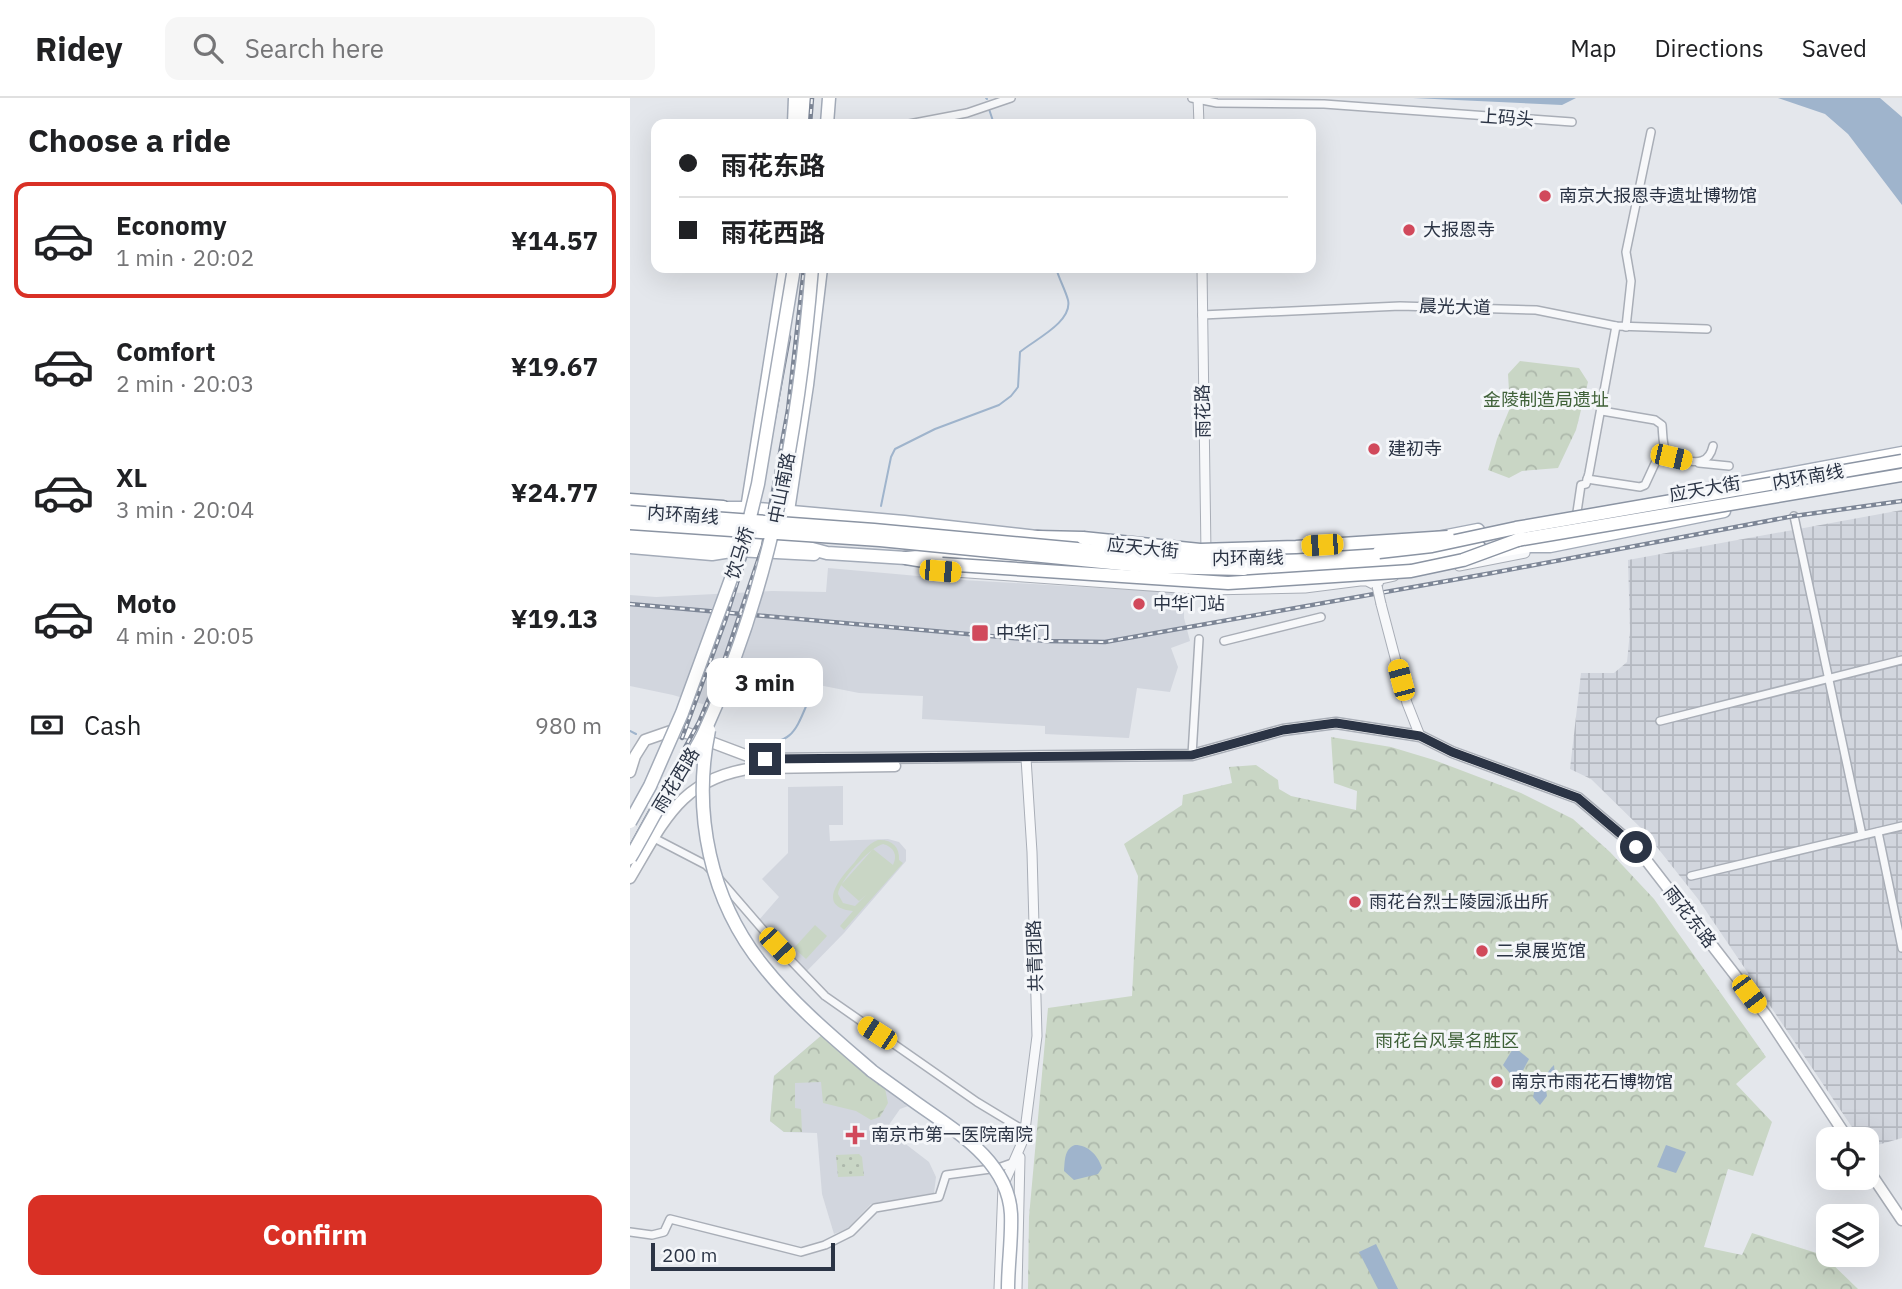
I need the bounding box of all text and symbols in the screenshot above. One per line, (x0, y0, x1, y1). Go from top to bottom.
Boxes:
search box (165, 17, 655, 80)
text: Ridey (35, 27, 123, 70)
icon: search (189, 29, 227, 67)
text: Search here (245, 31, 384, 65)
text: Map (1570, 32, 1616, 64)
text: Directions (1654, 32, 1764, 64)
text: Saved (1802, 32, 1867, 64)
street label: 上码头 (1479, 104, 1535, 131)
text: Choose a ride (28, 119, 231, 161)
text: 雨花东路 (721, 148, 825, 182)
place label: 南京大报恩寺遗址博物馆 (1559, 184, 1757, 207)
marker: 南京大报恩寺遗址博物馆 (1537, 188, 1553, 204)
text: Economy (116, 208, 227, 242)
icon: car (32, 209, 95, 272)
text: 雨花西路 (721, 215, 825, 249)
place label: 大报恩寺 (1423, 218, 1495, 241)
marker: 大报恩寺 (1401, 222, 1417, 238)
text: ¥14.57 (511, 223, 598, 257)
text: 1 min · 20:02 (116, 242, 254, 272)
street label: 晨光大道 (1419, 294, 1491, 319)
text: Comfort (116, 334, 215, 368)
icon: car (32, 335, 95, 398)
text: ¥19.67 (511, 349, 598, 383)
text: 2 min · 20:03 (116, 368, 254, 398)
street label: 雨花路 (1191, 384, 1214, 438)
park label: 金陵制造局遗址 (1483, 388, 1609, 411)
place label: 建初寺 (1388, 437, 1442, 460)
marker: 建初寺 (1366, 441, 1382, 457)
car (1649, 442, 1694, 472)
street label: 中山南路 (763, 450, 800, 525)
street label: 内环南线 (1770, 459, 1845, 494)
text: XL (116, 460, 147, 494)
icon: car (32, 461, 95, 524)
street label: 应天大街 (1667, 471, 1742, 506)
text: ¥24.77 (511, 475, 598, 509)
text: 3 min · 20:04 (116, 494, 254, 524)
street label: 内环南线 (646, 501, 720, 528)
street label: 饮马桥 (721, 524, 758, 582)
street label: 应天大街 (1106, 532, 1180, 563)
car (1301, 533, 1344, 557)
street label: 内环南线 (1212, 545, 1284, 570)
car (919, 559, 962, 583)
text: Moto (116, 586, 176, 620)
icon: car (32, 587, 95, 650)
place label: 中华门站 (1153, 592, 1225, 615)
marker: 中华门站 (1131, 596, 1147, 612)
text: ¥19.13 (511, 601, 598, 635)
text: 4 min · 20:05 (116, 620, 254, 650)
place label: 中华门 (996, 621, 1050, 644)
marker: 中华门 (970, 623, 990, 643)
car (1386, 657, 1417, 703)
callout: 3 min (707, 658, 823, 706)
text: 3 min (735, 667, 795, 697)
icon: cash (28, 706, 66, 744)
text: Cash (84, 708, 141, 742)
text: 980 m (535, 710, 602, 740)
street label: 雨花西路 (647, 743, 704, 817)
route end (749, 743, 781, 775)
route start (1620, 831, 1652, 863)
street label: 雨花东路 (1659, 881, 1722, 952)
place label: 雨花台烈士陵园派出所 (1369, 890, 1549, 913)
marker: 雨花台烈士陵园派出所 (1347, 894, 1363, 910)
street label: 共青团路 (1022, 920, 1047, 992)
car (755, 923, 800, 969)
place label: 二泉展览馆 (1496, 939, 1586, 962)
marker: 二泉展览馆 (1474, 943, 1490, 959)
car (1728, 971, 1771, 1017)
car (854, 1013, 901, 1053)
park label: 雨花台风景名胜区 (1375, 1029, 1519, 1052)
place label: 南京市雨花石博物馆 (1511, 1070, 1673, 1093)
marker: 南京市雨花石博物馆 (1489, 1074, 1505, 1090)
place label: 南京市第一医院南院 (871, 1123, 1033, 1146)
marker: 南京市第一医院南院 (845, 1125, 865, 1145)
map controls (1816, 1127, 1879, 1267)
button: locate (1816, 1127, 1879, 1190)
button: Confirm (28, 1195, 602, 1275)
button: layers (1816, 1204, 1879, 1267)
scale bar (651, 1240, 835, 1272)
text: 200 m (662, 1243, 717, 1267)

